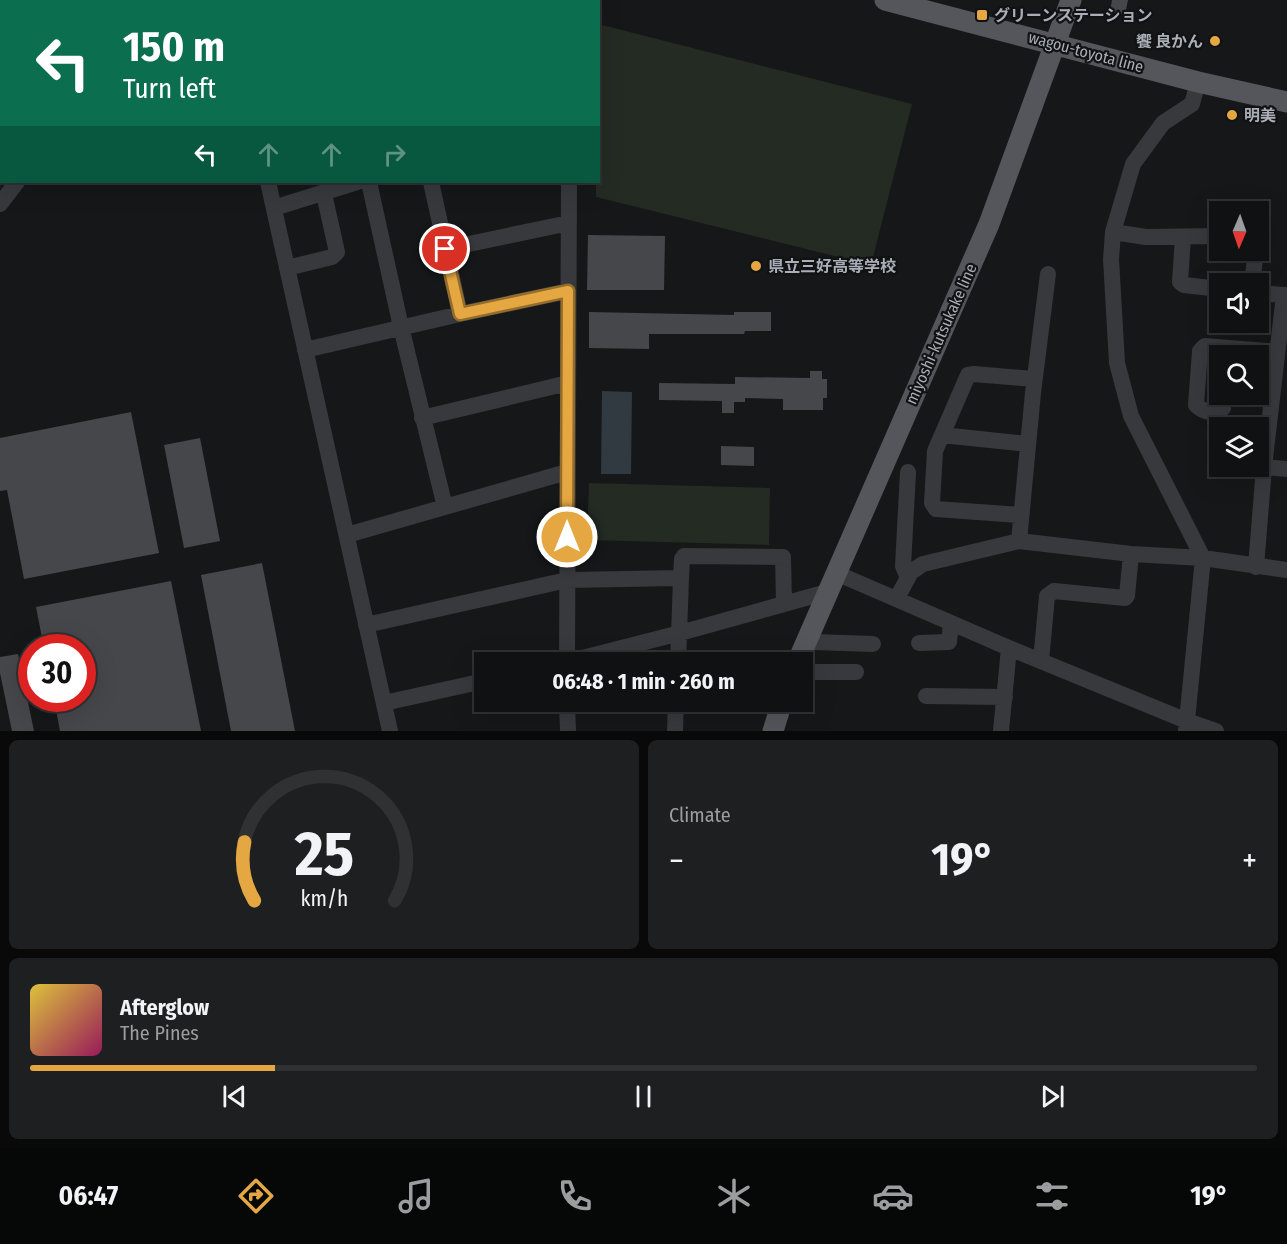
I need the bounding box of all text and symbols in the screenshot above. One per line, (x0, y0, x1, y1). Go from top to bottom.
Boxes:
place label: グリーンステーション (994, 6, 1153, 25)
marker: グリーンステーション (975, 8, 989, 22)
text: 150 m (123, 22, 225, 72)
icon: left (24, 24, 102, 102)
street label: wagou-toyota line (1027, 28, 1146, 76)
place label: 饗 良かん (1136, 32, 1203, 51)
marker: 饗 良かん (1208, 34, 1222, 48)
text: Turn left (123, 73, 216, 105)
place label: 明美 (1244, 106, 1276, 125)
marker: 明美 (1225, 108, 1239, 122)
icon: left (189, 138, 222, 171)
icon: ahead (252, 138, 285, 171)
icon: ahead (315, 138, 348, 171)
icon: right (378, 138, 411, 171)
north arrow (1209, 201, 1269, 261)
map controls (1209, 201, 1269, 477)
pin (419, 223, 470, 274)
icon: arrive (428, 232, 461, 265)
place label: 県立三好高等学校 (768, 257, 896, 276)
marker: 県立三好高等学校 (749, 259, 763, 273)
street label: miyoshi-kutsukake line (901, 261, 981, 407)
button: sound (1209, 273, 1269, 333)
button: search (1209, 345, 1269, 405)
button: layers (1209, 417, 1269, 477)
position arrow (535, 505, 599, 569)
speed limit sign: 30 (18, 634, 96, 712)
text: 06:48 · 1 min · 260 m (552, 668, 735, 695)
text: Climate (669, 803, 731, 827)
text: 25 (293, 817, 354, 892)
text: 19° (931, 833, 995, 887)
text: − (669, 841, 684, 881)
text: + (1242, 841, 1257, 881)
text: km/h (300, 887, 348, 913)
text: Afterglow (120, 994, 209, 1021)
text: The Pines (120, 1021, 199, 1045)
icon: previous (218, 1080, 251, 1113)
icon: pause (627, 1080, 660, 1113)
icon: next (1036, 1080, 1069, 1113)
icon: directions (235, 1175, 277, 1217)
icon: music (395, 1175, 437, 1217)
icon: phone (554, 1175, 596, 1217)
icon: climate (713, 1175, 755, 1217)
icon: car (872, 1175, 914, 1217)
icon: filters (1031, 1175, 1073, 1217)
text: 06:47 (59, 1180, 118, 1212)
text: 19° (1190, 1180, 1228, 1212)

